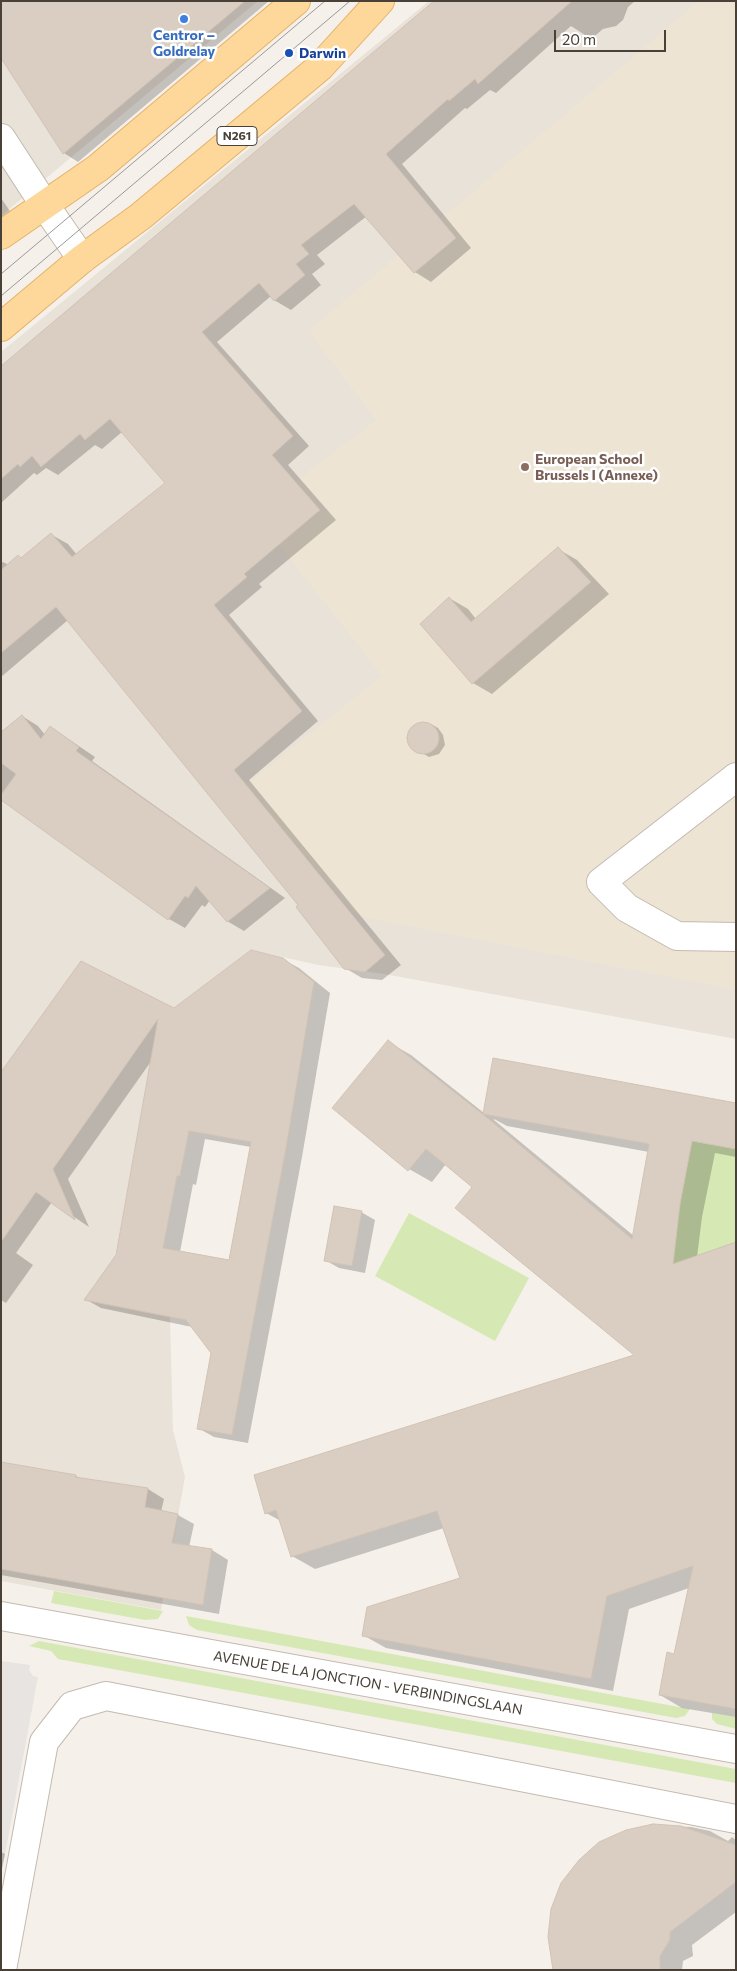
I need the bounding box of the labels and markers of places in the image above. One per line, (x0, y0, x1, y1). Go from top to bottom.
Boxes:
marker: Centror – Goldrelay (178, 13, 190, 25)
place label: Centror – Goldrelay (153, 27, 215, 59)
place label: Darwin (299, 45, 346, 61)
marker: Darwin (283, 47, 295, 59)
place label: European School Brussels I (Annexe) (535, 451, 658, 484)
marker: European School Brussels I (Annexe) (519, 461, 531, 473)

